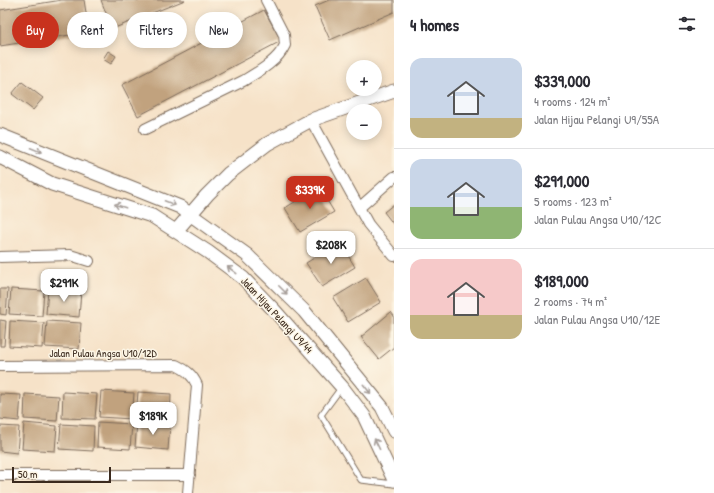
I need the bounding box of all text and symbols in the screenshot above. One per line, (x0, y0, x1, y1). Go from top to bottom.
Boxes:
chip: Buy (12, 12, 59, 48)
chip: Rent (67, 12, 118, 48)
chip: Filters (126, 12, 187, 48)
chip: New (195, 12, 243, 48)
text: 4 homes (410, 13, 459, 36)
icon: filters (676, 13, 698, 35)
map controls (346, 60, 382, 140)
button: + (346, 60, 382, 96)
text: $339,000 (534, 69, 590, 92)
icon: home (442, 74, 490, 122)
text: 4 rooms · 124 m² (534, 92, 610, 110)
button: − (346, 104, 382, 140)
text: Jalan Hijau Pelangi U9/55A (534, 110, 659, 128)
one-way arrow (30, 146, 42, 154)
text: $291,000 (534, 169, 589, 192)
icon: home (442, 175, 490, 223)
pin: $339K (282, 176, 338, 210)
text: $339K (295, 180, 325, 198)
text: 5 rooms · 123 m² (534, 192, 612, 210)
one-way arrow (164, 199, 176, 207)
one-way arrow (114, 202, 127, 209)
text: Jalan Pulau Angsa U10/12C (534, 210, 662, 228)
pin: $208K (303, 231, 359, 265)
text: $208K (316, 235, 346, 253)
one-way arrow (227, 266, 238, 275)
pin: $291K (36, 269, 92, 303)
text: $189,000 (534, 269, 589, 292)
text: $291K (50, 273, 78, 291)
street label: Jalan Hijau Pelangi U9/44 (238, 274, 316, 356)
icon: home (442, 275, 490, 323)
one-way arrow (278, 285, 288, 295)
text: 2 rooms · 74 m² (534, 292, 607, 310)
text: Jalan Pulau Angsa U10/12E (534, 310, 660, 328)
street label: Jalan Pulau Angsa U10/12D (49, 346, 157, 360)
one-way arrow (363, 384, 372, 395)
pin: $189K (125, 402, 181, 436)
text: $189K (139, 406, 167, 424)
one-way arrow (373, 439, 380, 451)
scale bar (12, 465, 111, 484)
text: 50 m (18, 467, 38, 481)

